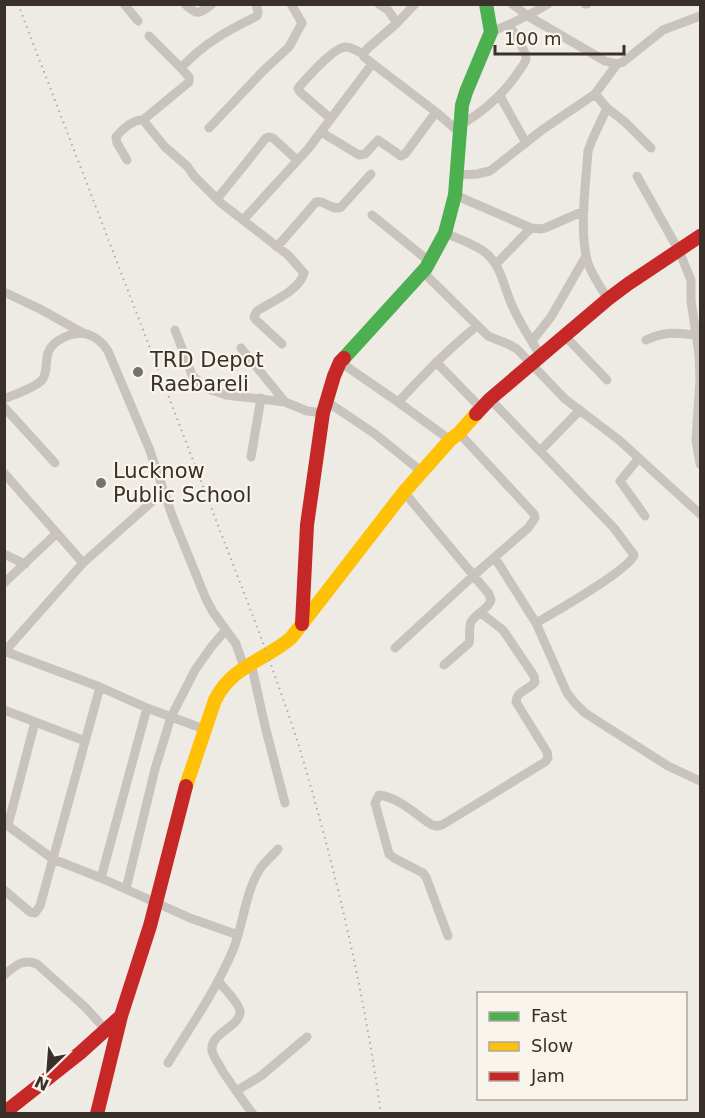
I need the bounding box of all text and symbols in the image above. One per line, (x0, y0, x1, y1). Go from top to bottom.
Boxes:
scale bar (495, 18, 624, 56)
text: 100 m (504, 28, 562, 49)
place label: TRD Depot Raebareli (149, 348, 264, 396)
marker: TRD Depot Raebareli (131, 365, 145, 379)
place label: Lucknow Public School (113, 459, 252, 507)
marker: Lucknow Public School (94, 476, 108, 490)
legend (477, 992, 687, 1100)
text: Fast (531, 1005, 567, 1026)
text: Slow (531, 1035, 573, 1056)
north arrow (18, 1040, 78, 1100)
text: Jam (530, 1065, 565, 1086)
text: N (32, 1072, 52, 1095)

